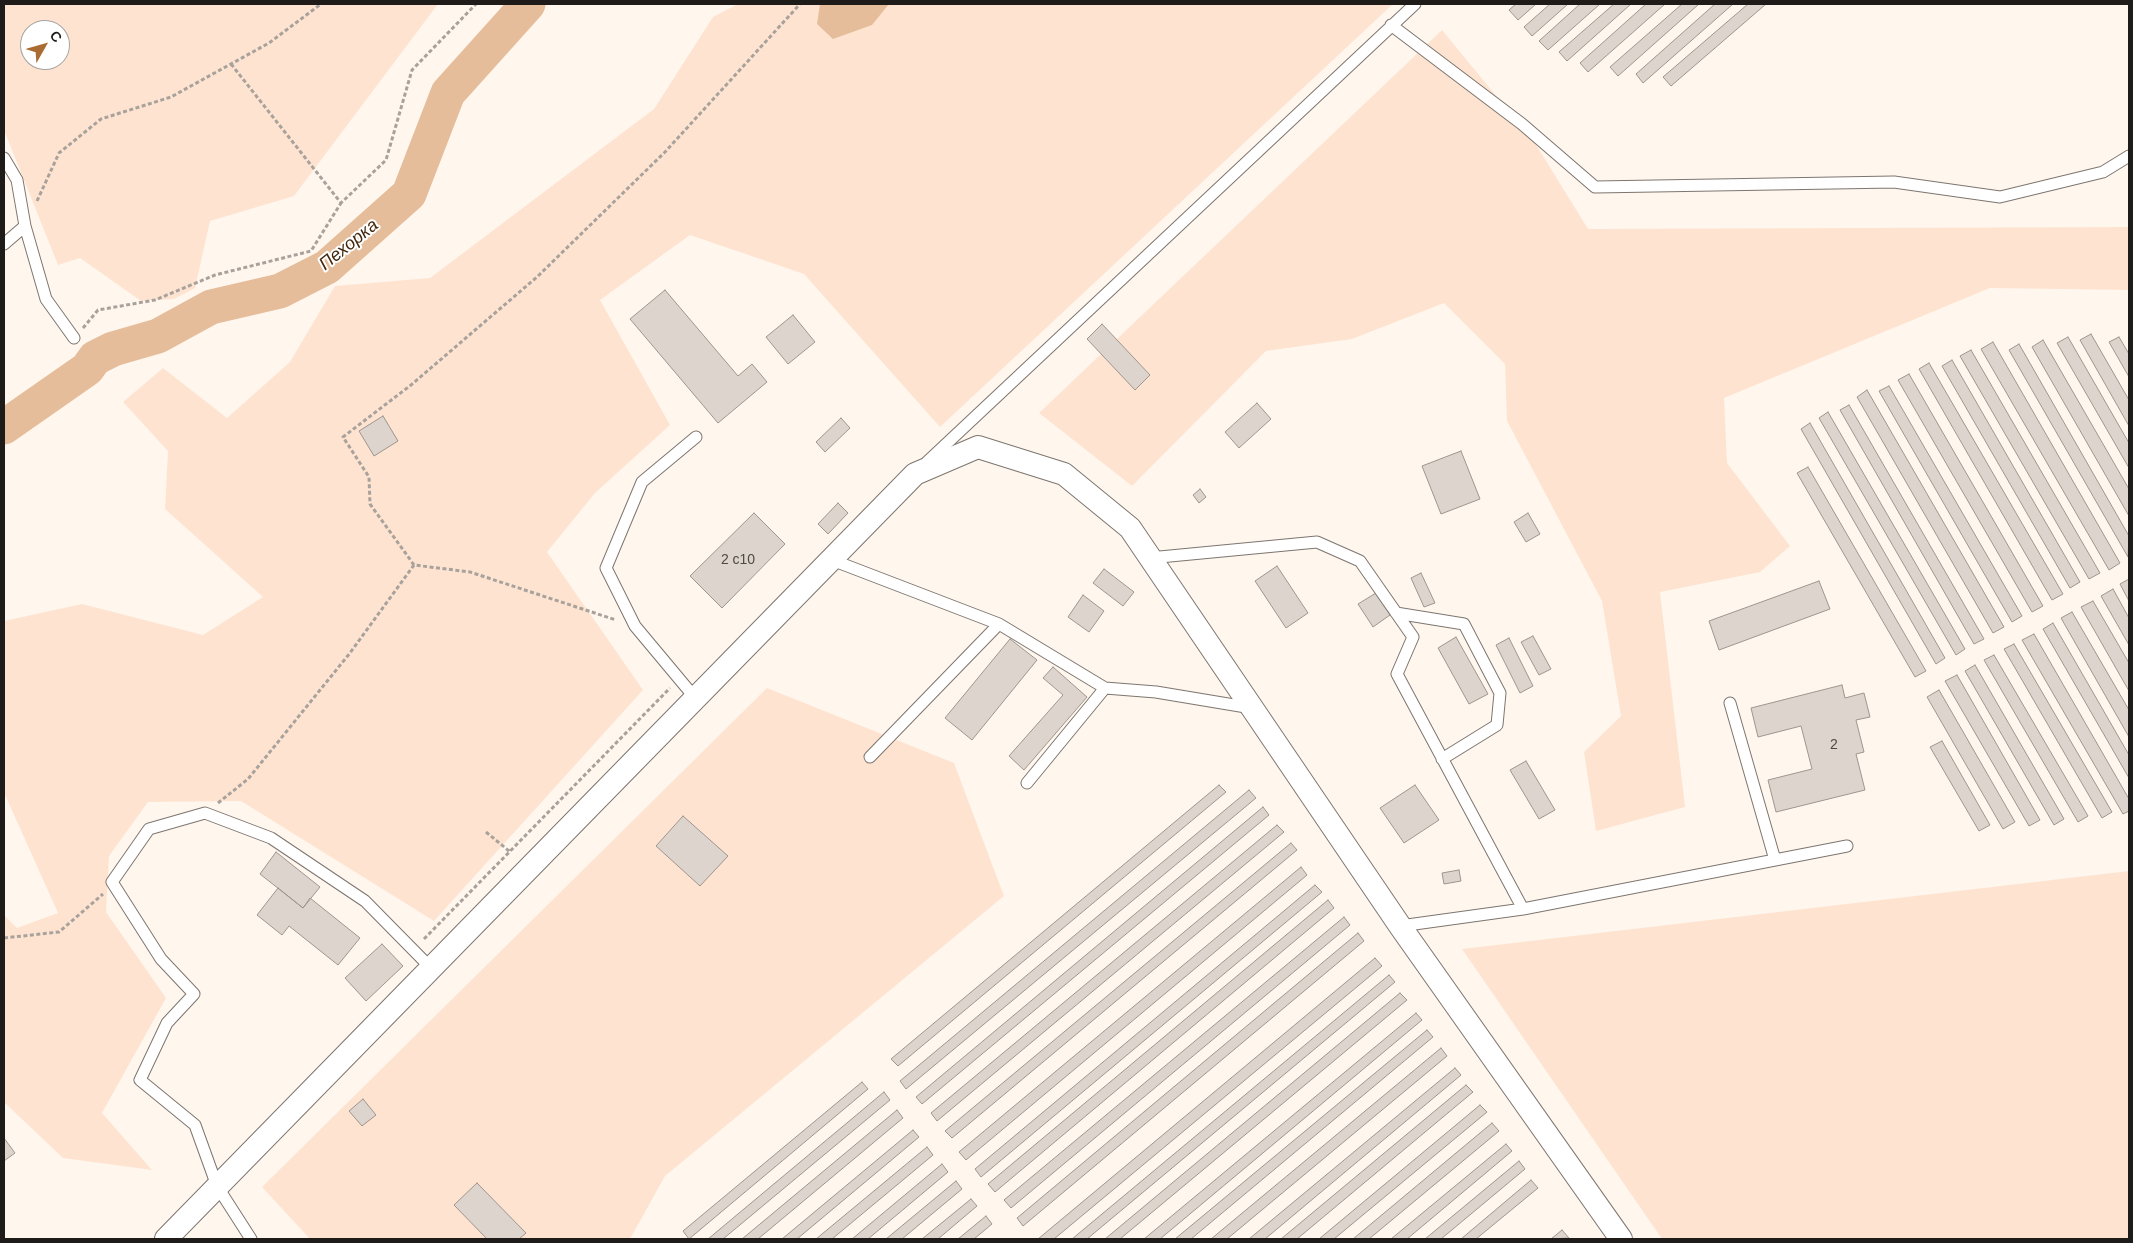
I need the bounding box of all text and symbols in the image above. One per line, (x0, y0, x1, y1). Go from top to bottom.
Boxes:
north arrow (20, 20, 70, 70)
text: С (47, 27, 65, 45)
water label: Пехорка (315, 215, 383, 275)
house number: 2 с10 (721, 552, 755, 568)
house number: 2 (1830, 737, 1838, 753)

